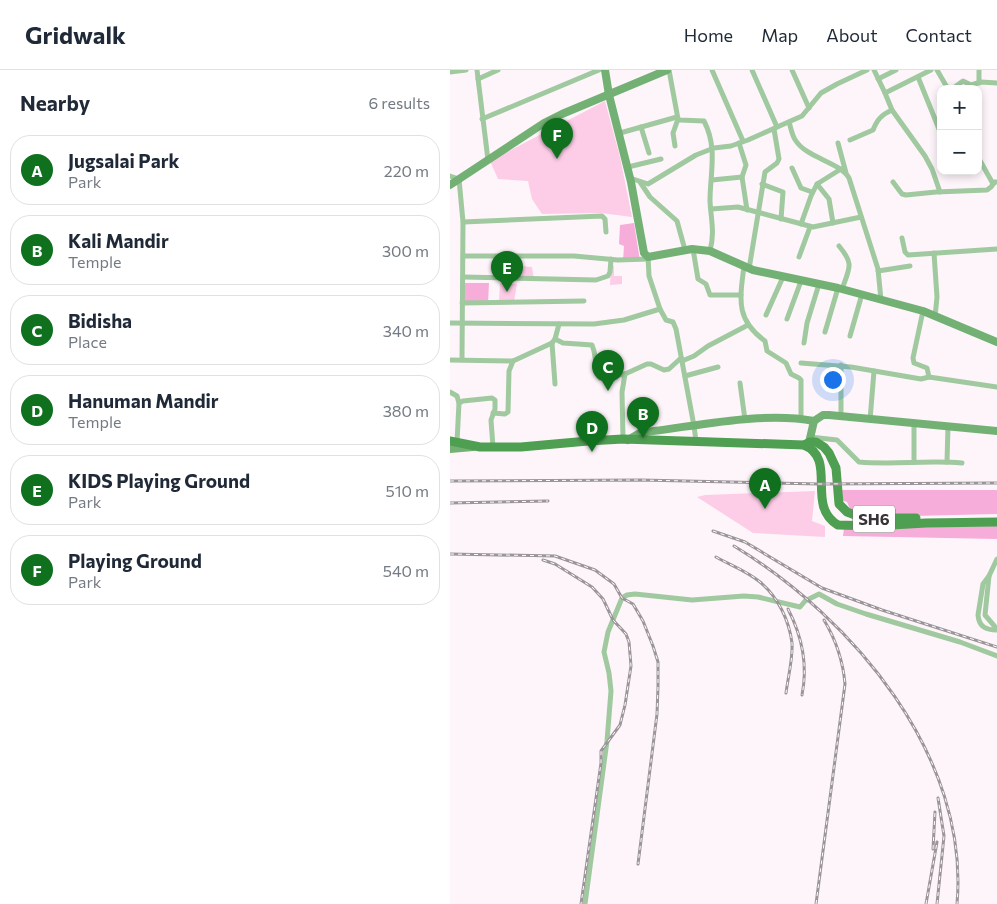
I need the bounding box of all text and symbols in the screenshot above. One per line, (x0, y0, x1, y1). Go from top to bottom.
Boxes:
text: Gridwalk (25, 20, 126, 49)
text: Home (684, 24, 733, 46)
text: Map (761, 24, 798, 46)
text: About (826, 24, 878, 46)
text: Contact (906, 24, 972, 46)
map controls (937, 85, 982, 175)
button: + (937, 85, 982, 130)
text: Nearby (20, 90, 90, 115)
text: 6 results (369, 93, 430, 112)
pin: F (541, 118, 573, 159)
button: − (937, 130, 982, 175)
text: Jugsalai Park (68, 149, 179, 172)
text: A (31, 161, 43, 180)
text: 220 m (384, 161, 429, 180)
text: Park (68, 172, 101, 191)
text: Kali Mandir (68, 229, 169, 252)
text: B (32, 241, 42, 260)
text: 300 m (382, 241, 429, 260)
pin: E (491, 251, 523, 292)
text: Temple (68, 252, 121, 271)
text: Bidisha (68, 309, 132, 332)
text: C (32, 321, 42, 340)
text: 340 m (383, 321, 429, 340)
text: Place (68, 332, 107, 351)
pin: C (592, 350, 624, 391)
your location (820, 367, 846, 393)
text: Hanuman Mandir (68, 389, 219, 412)
pin: B (627, 397, 659, 438)
text: D (31, 401, 43, 420)
text: 380 m (383, 401, 429, 420)
pin: D (576, 411, 608, 452)
text: Temple (68, 412, 121, 431)
pin: A (749, 468, 781, 509)
text: KIDS Playing Ground (68, 469, 250, 492)
text: E (32, 481, 42, 500)
text: 510 m (386, 481, 429, 500)
text: Park (68, 492, 101, 511)
road number: SH6 (853, 506, 895, 532)
text: Playing Ground (68, 549, 202, 572)
text: F (32, 561, 42, 580)
text: 540 m (383, 561, 429, 580)
text: Park (68, 572, 101, 591)

